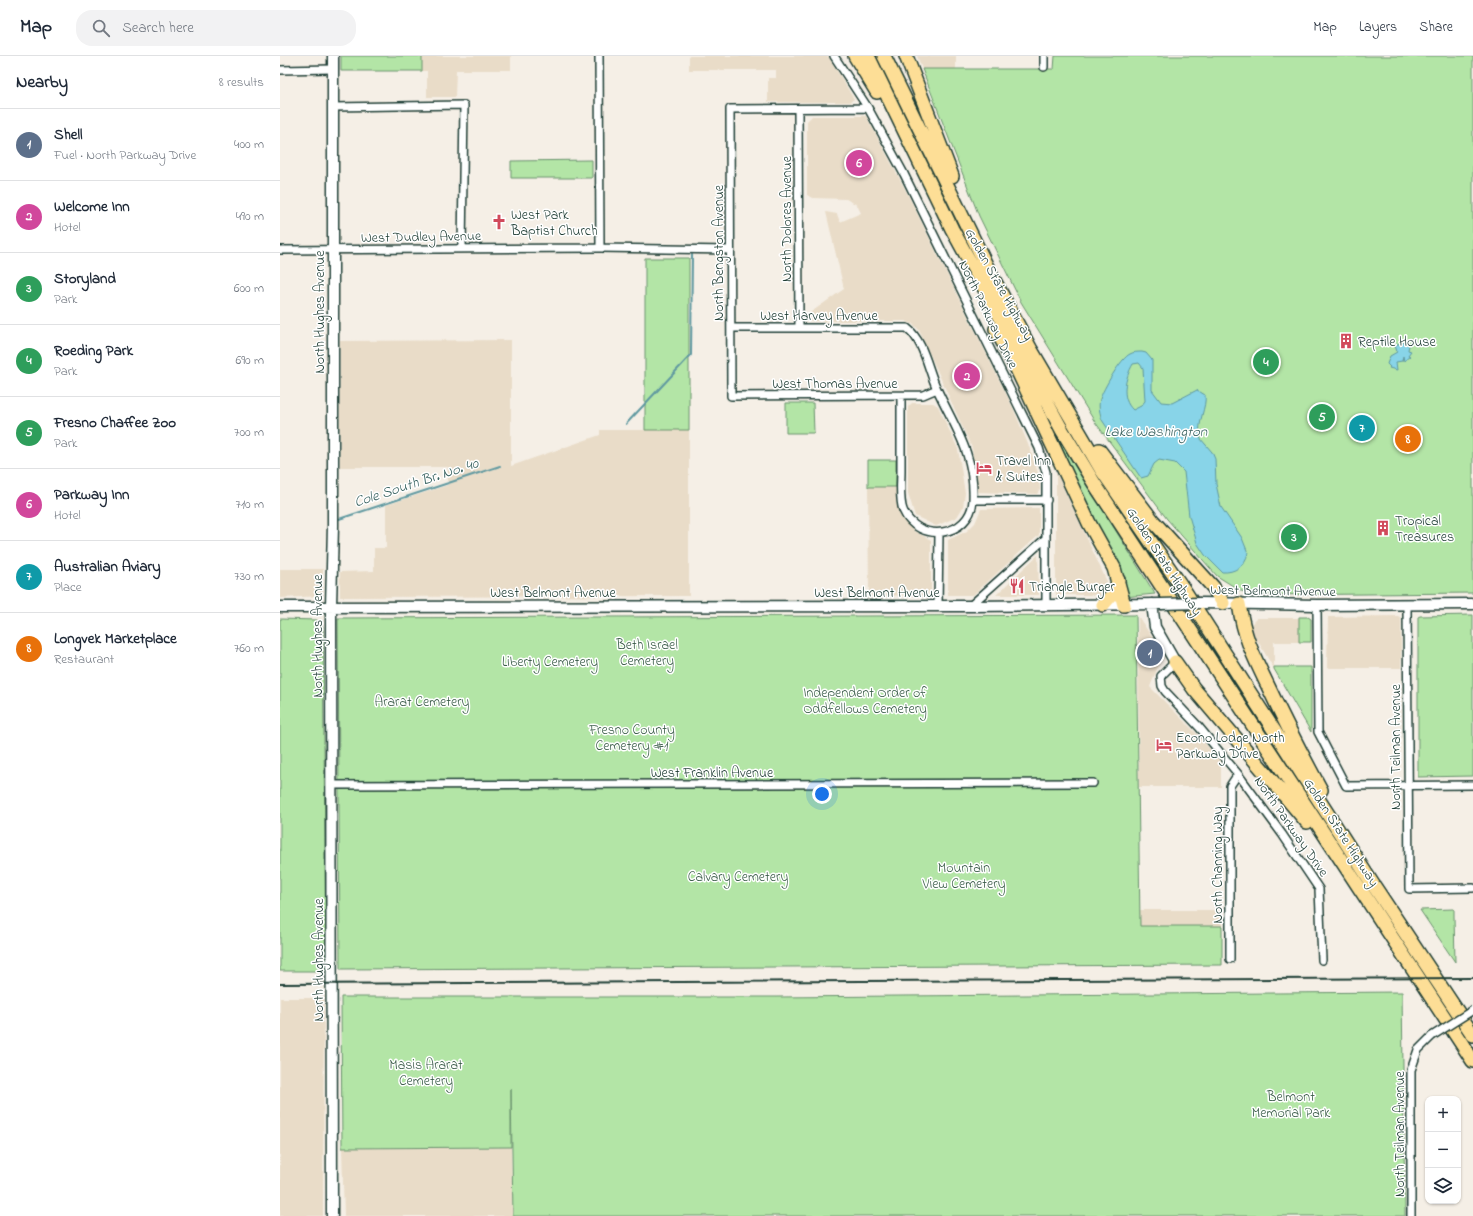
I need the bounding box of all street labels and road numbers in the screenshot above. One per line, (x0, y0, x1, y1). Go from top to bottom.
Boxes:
street label: North Dolores Avenue (777, 155, 798, 282)
street label: North Bengston Avenue (709, 184, 731, 321)
street label: Golden State Highway (958, 225, 1038, 346)
street label: West Dudley Avenue (361, 226, 482, 250)
street label: North Hughes Avenue (310, 250, 332, 374)
street label: North Parkway Drive (951, 257, 1023, 374)
street label: West Harvey Avenue (760, 306, 879, 328)
street label: West Thomas Avenue (772, 374, 898, 395)
street label: Golden State Highway (1120, 503, 1207, 621)
street label: North Hughes Avenue (308, 574, 330, 698)
street label: West Belmont Avenue (1210, 580, 1337, 603)
street label: West Belmont Avenue (490, 583, 617, 604)
street label: West Belmont Avenue (814, 583, 941, 604)
street label: North Teilman Avenue (1386, 683, 1407, 810)
street label: West Franklin Avenue (651, 763, 774, 784)
street label: North Parkway Drive (1247, 772, 1334, 883)
street label: Golden State Highway (1297, 774, 1384, 892)
street label: North Channing Way (1208, 806, 1230, 924)
street label: North Hughes Avenue (309, 898, 331, 1022)
street label: North Teilman Avenue (1390, 1070, 1411, 1197)

